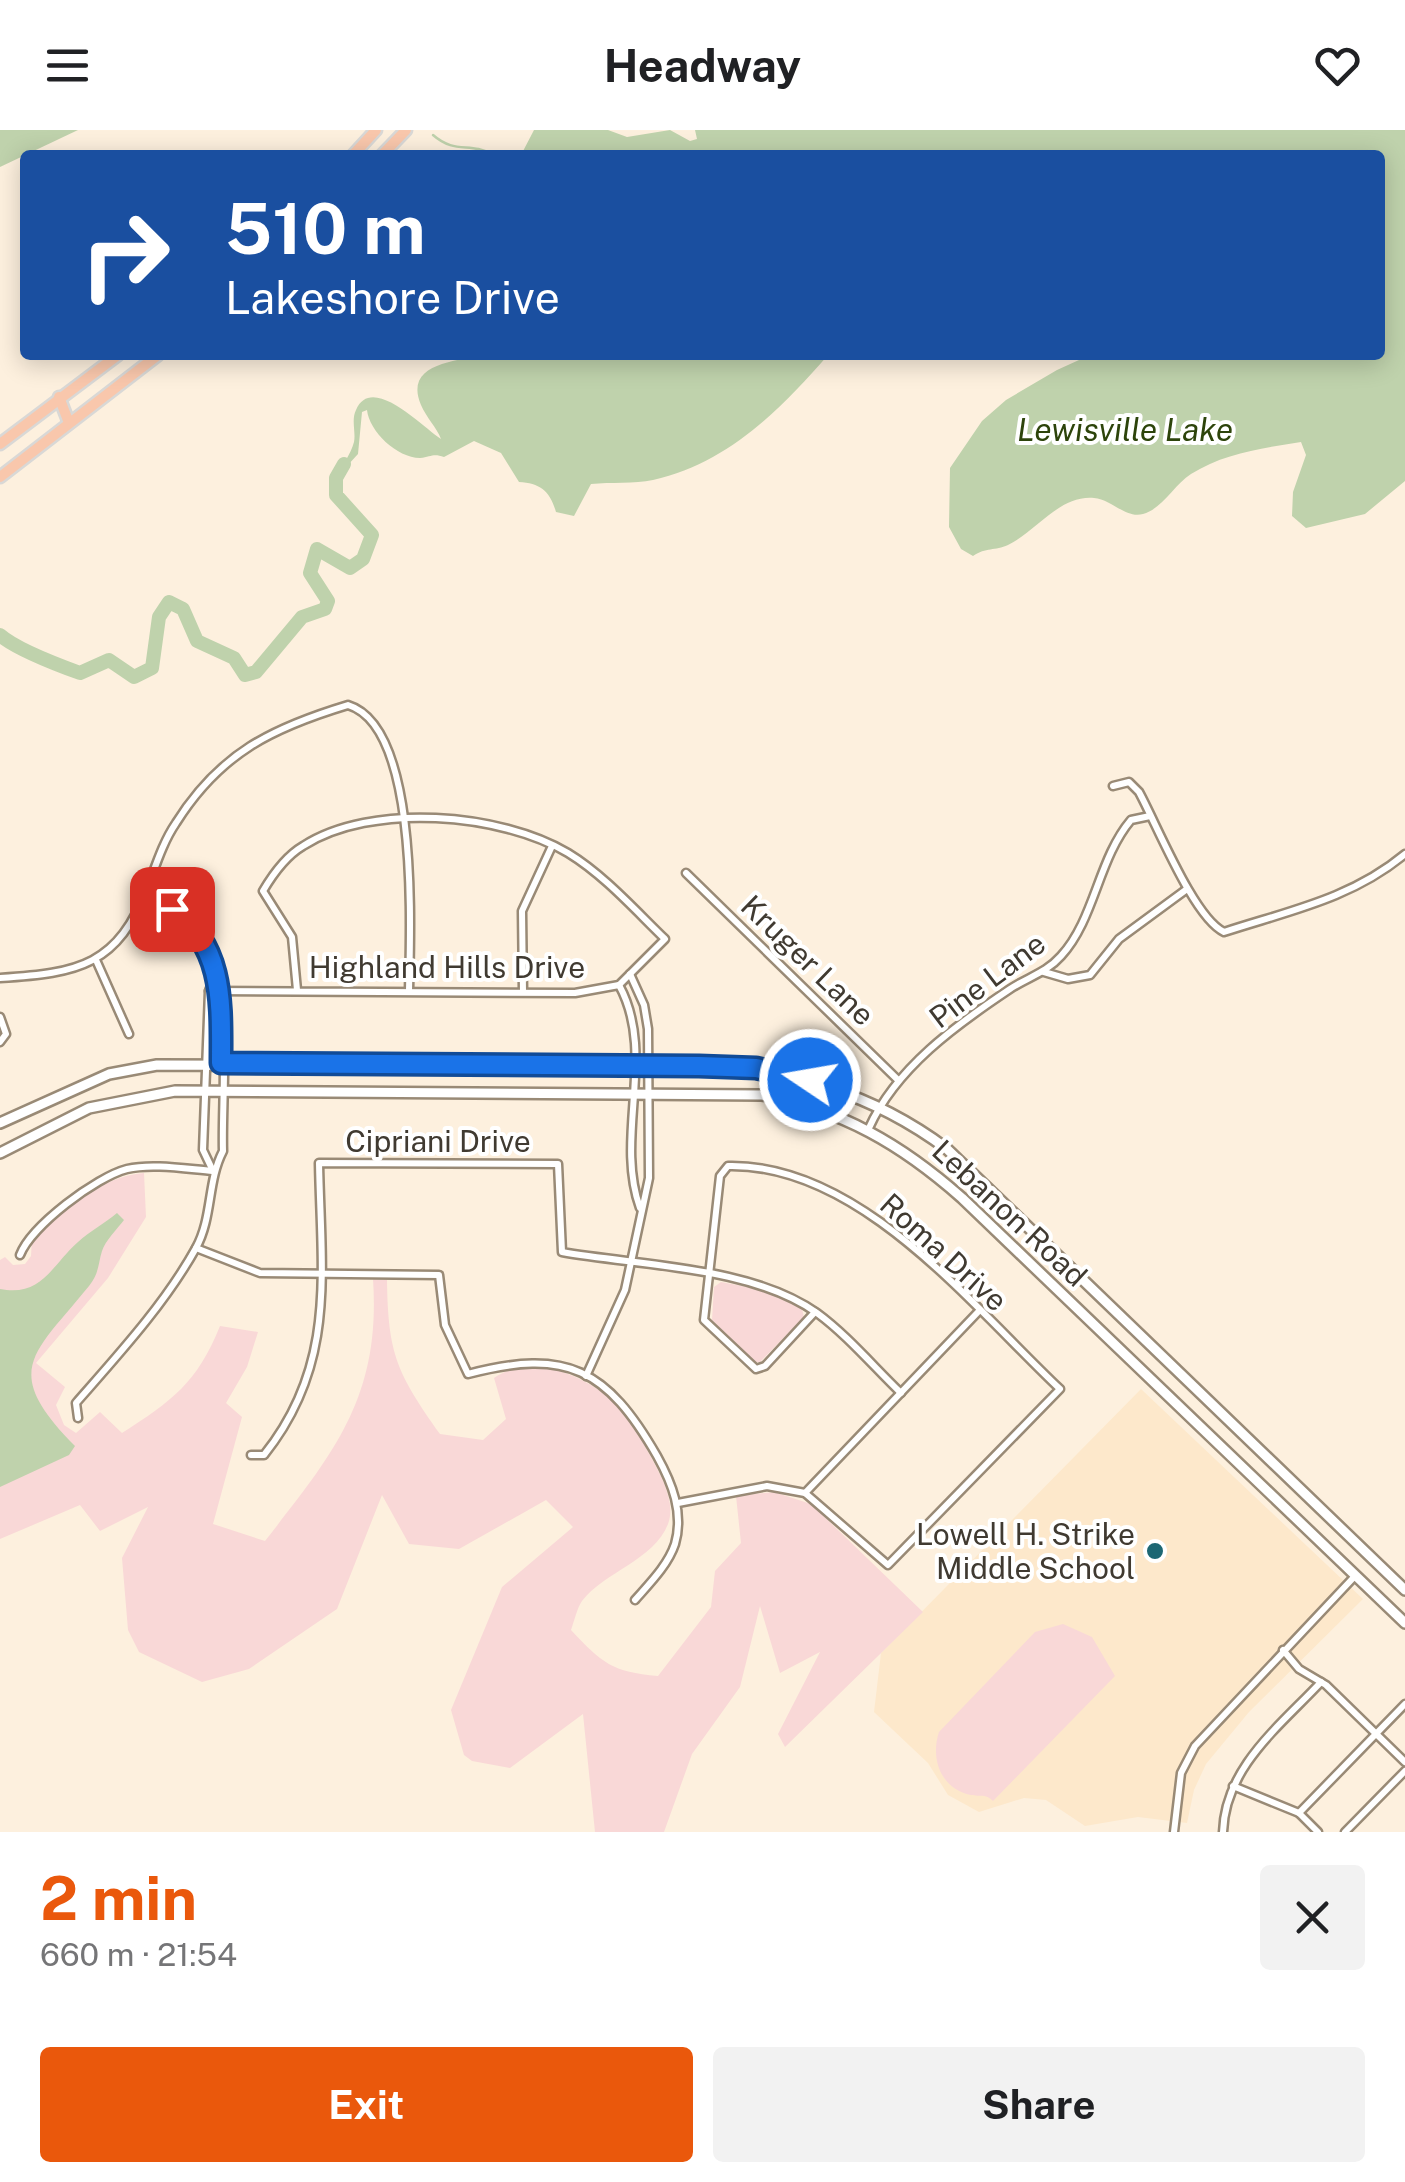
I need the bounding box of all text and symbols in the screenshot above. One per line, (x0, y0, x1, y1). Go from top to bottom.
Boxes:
icon: menu (40, 38, 95, 93)
icon: heart (1310, 38, 1365, 93)
text: Headway (604, 39, 801, 92)
text: 510 m (225, 187, 426, 270)
icon: right (60, 190, 190, 320)
text: Lakeshore Drive (225, 271, 560, 324)
water label: Lewisville Lake (1017, 411, 1233, 448)
pin (130, 867, 215, 952)
icon: arrive (145, 882, 200, 937)
street label: Kruger Lane (734, 887, 882, 1033)
street label: Pine Lane (922, 925, 1052, 1035)
street label: Highland Hills Drive (309, 949, 585, 985)
position arrow (758, 1028, 862, 1132)
street label: Cipriani Drive (345, 1123, 531, 1159)
street label: Lebanon Road (925, 1132, 1095, 1294)
street label: Roma Drive (873, 1186, 1015, 1318)
place label: Lowell H. Strike Middle School (916, 1516, 1135, 1586)
marker: Lowell H. Strike Middle School (1144, 1540, 1166, 1562)
text: 2 min (40, 1863, 197, 1934)
button: close (1260, 1865, 1365, 1970)
text: 660 m · 21:54 (40, 1936, 237, 1973)
button: Exit (40, 2047, 693, 2162)
button: Share (713, 2047, 1365, 2162)

